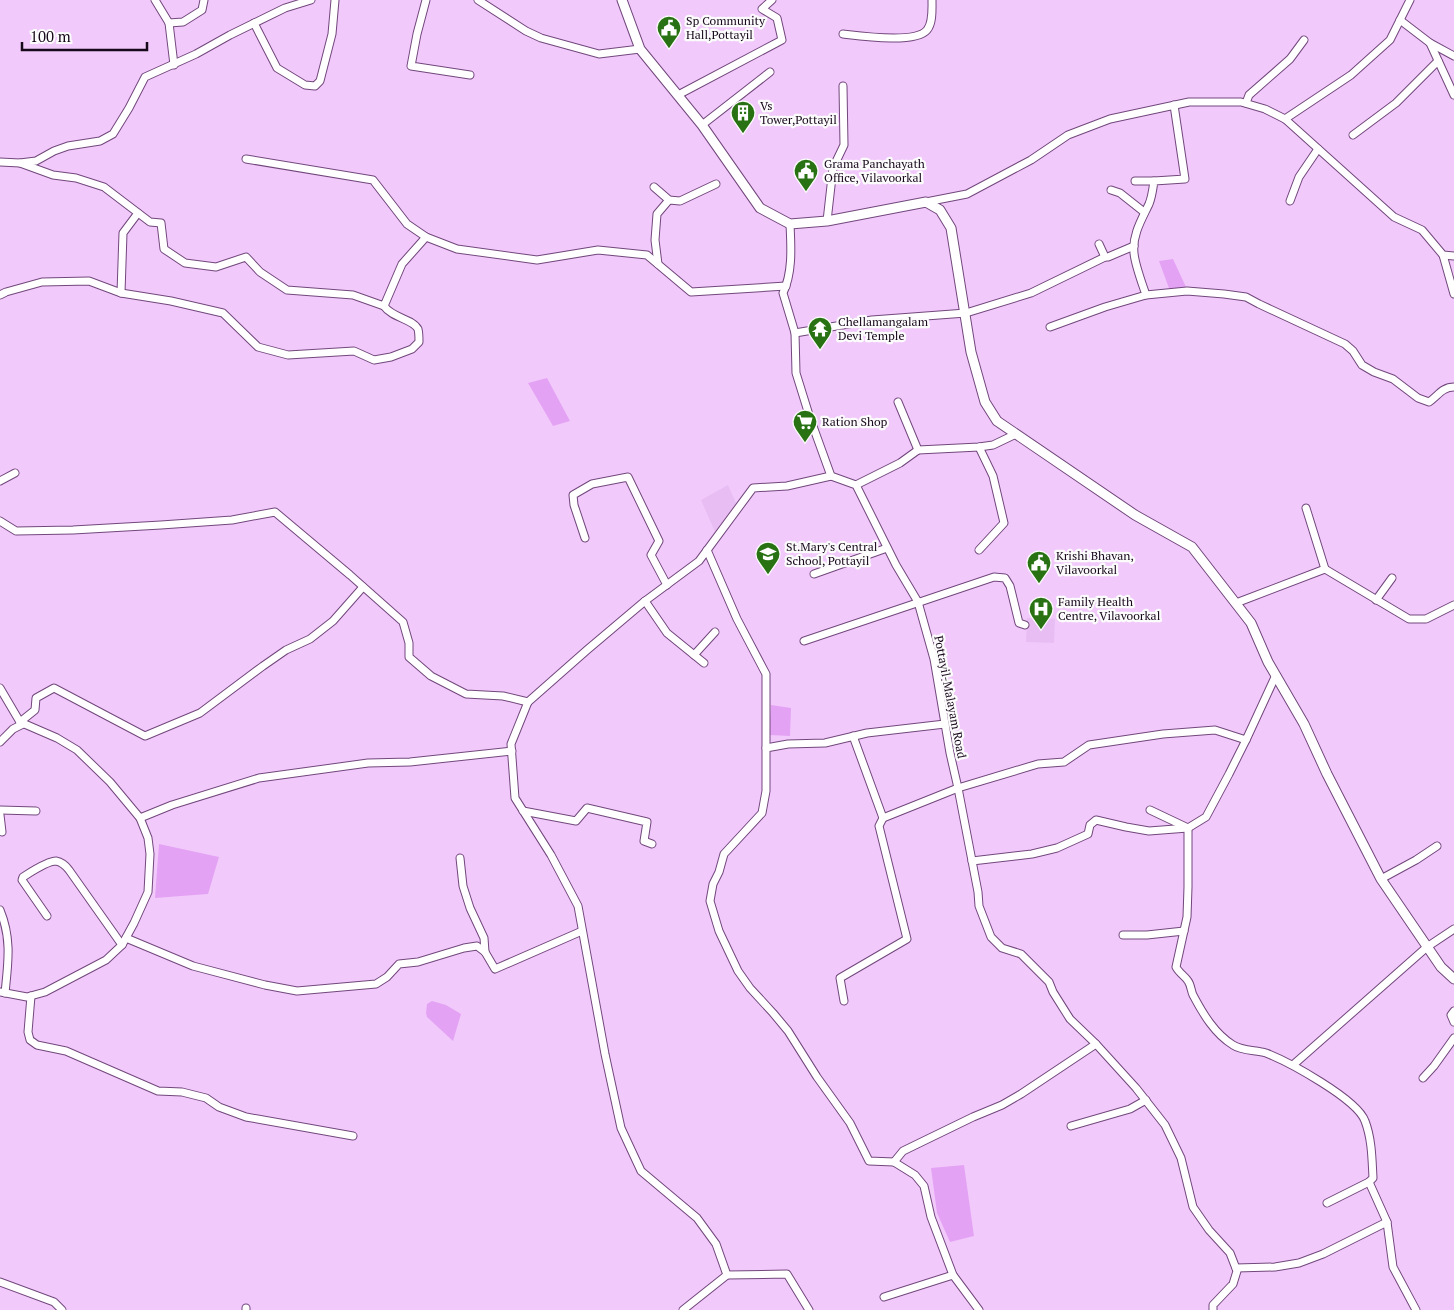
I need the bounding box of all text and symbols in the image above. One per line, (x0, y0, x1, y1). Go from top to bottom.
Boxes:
place label: Sp Community Hall,Pottayil (686, 13, 766, 42)
public building icon: Sp Community Hall,Pottayil (656, 15, 682, 49)
scale bar (22, 20, 148, 52)
text: 100 m (30, 26, 71, 46)
place label: Vs Tower,Pottayil (760, 98, 837, 127)
building icon: Vs Tower,Pottayil (730, 100, 756, 134)
place label: Grama Panchayath Office, Vilavoorkal (824, 156, 925, 185)
public building icon: Grama Panchayath Office, Vilavoorkal (793, 158, 819, 192)
place label: Chellamangalam Devi Temple (838, 314, 929, 343)
temple icon: Chellamangalam Devi Temple (807, 316, 833, 350)
supermarket icon: Ration Shop (792, 409, 818, 443)
place label: Ration Shop (822, 414, 888, 429)
place label: St.Mary's Central School, Pottayil (786, 539, 878, 568)
school or university icon: St.Mary's Central School, Pottayil (755, 541, 781, 575)
place label: Krishi Bhavan, Vilavoorkal (1056, 548, 1134, 577)
public building icon: Krishi Bhavan, Vilavoorkal (1026, 550, 1052, 584)
place label: Family Health Centre, Vilavoorkal (1058, 594, 1161, 623)
hospital icon: Family Health Centre, Vilavoorkal (1028, 596, 1054, 630)
street label: Pottayil-Malayam Road (931, 634, 970, 760)

